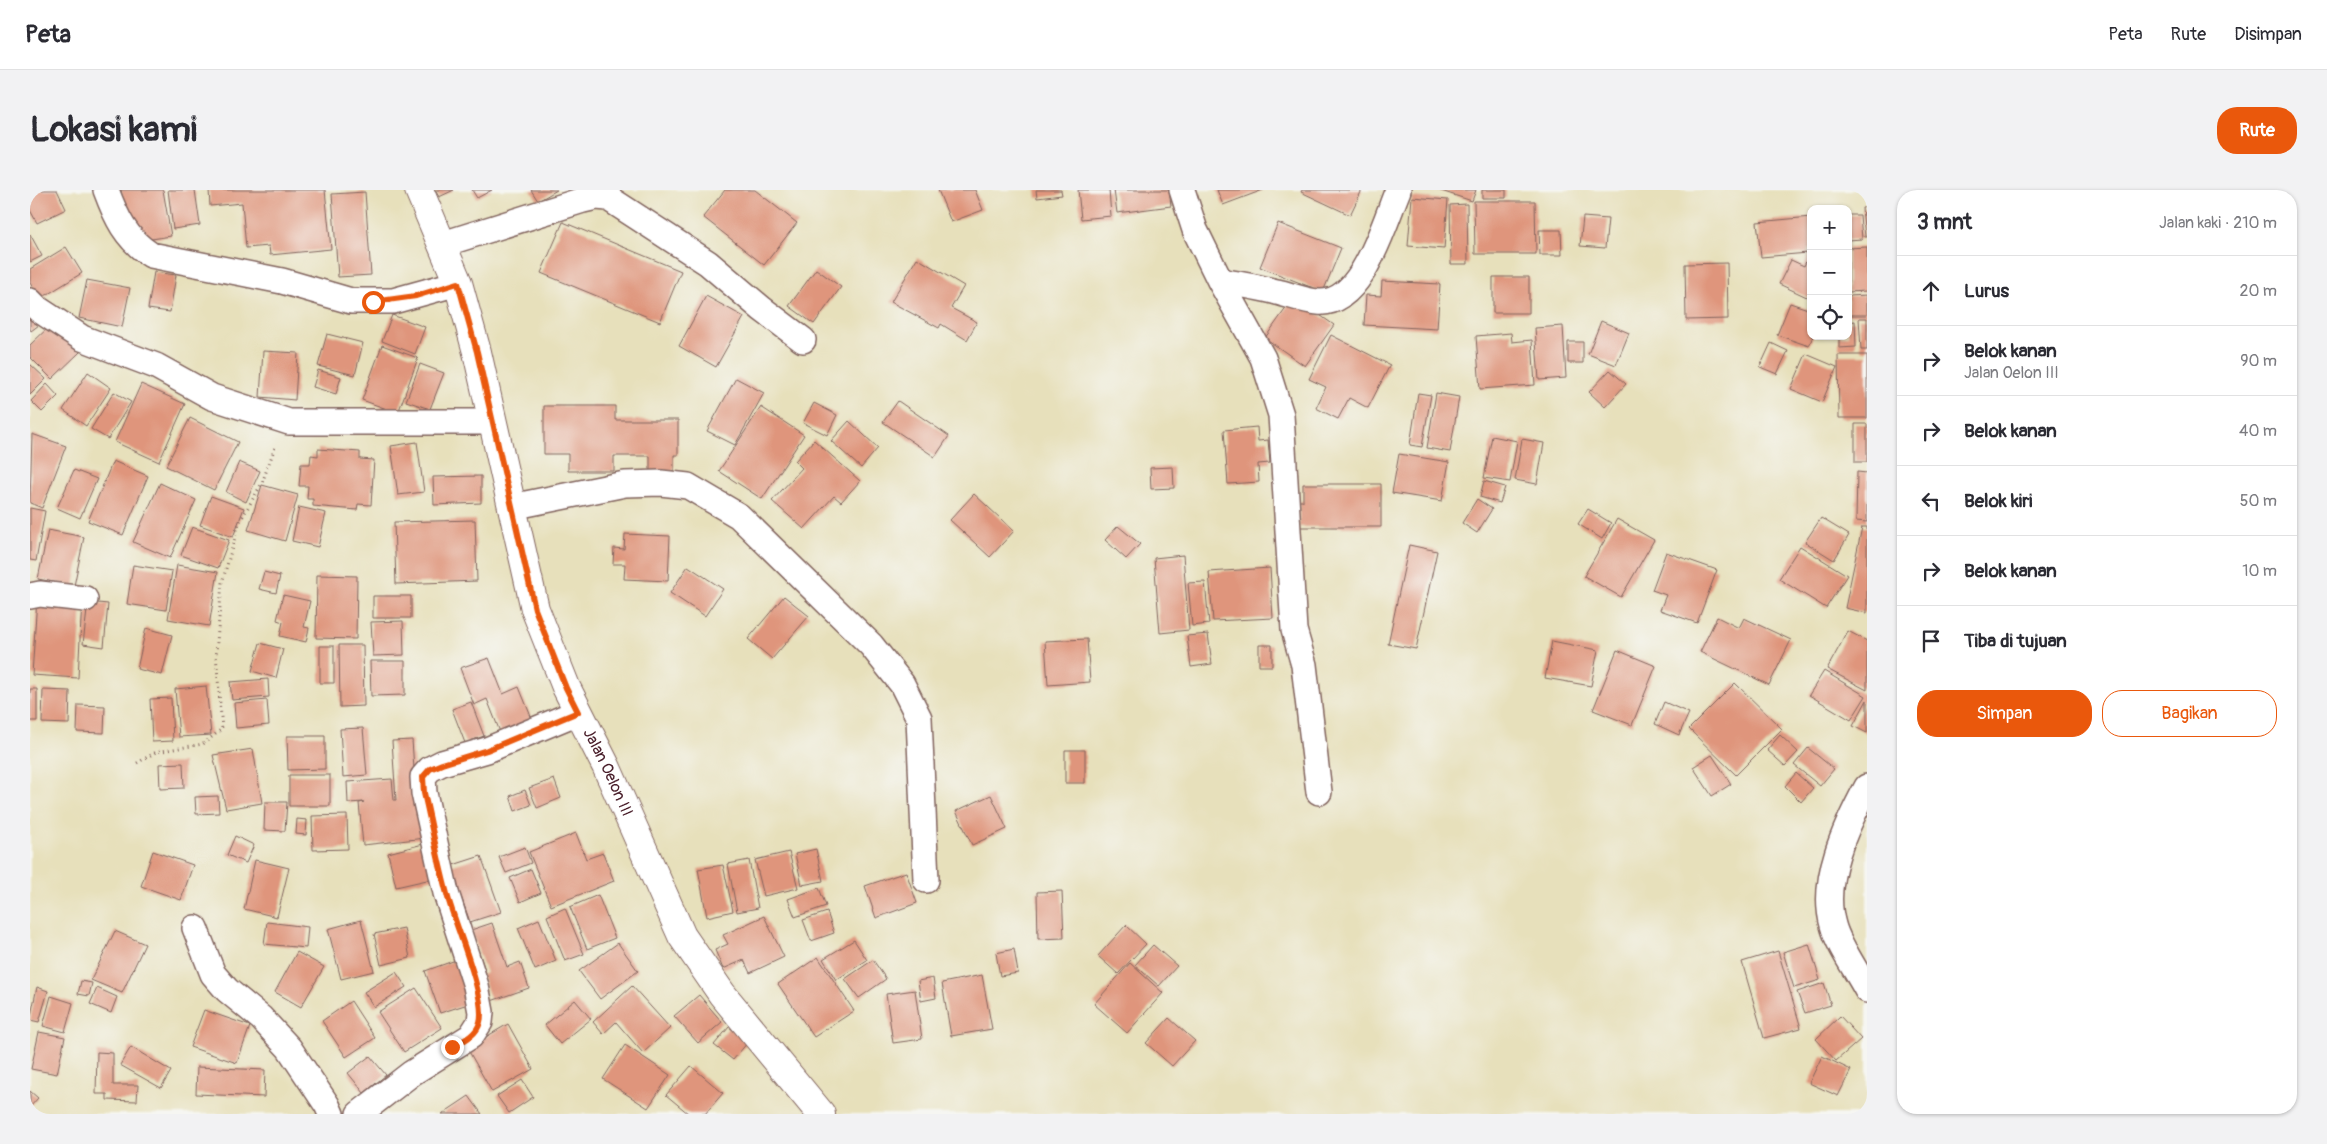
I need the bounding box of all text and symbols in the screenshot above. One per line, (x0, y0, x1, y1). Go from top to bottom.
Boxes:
text: Peta (25, 20, 71, 49)
text: Peta (2108, 23, 2143, 46)
text: Rute (2171, 23, 2206, 46)
text: Disimpan (2234, 23, 2302, 46)
button: Rute (2217, 107, 2297, 154)
text: Lokasi kami (30, 108, 197, 152)
map controls (1807, 205, 1852, 340)
button: + (1807, 205, 1852, 250)
text: 3 mnt (1917, 209, 1972, 236)
text: Jalan kaki · 210 m (2159, 213, 2277, 233)
button: − (1807, 250, 1852, 295)
icon: ahead (1917, 277, 1945, 305)
text: Lurus (1964, 279, 2009, 303)
text: 20 m (2239, 281, 2277, 301)
route start (362, 291, 385, 314)
button: locate (1807, 295, 1852, 340)
text: Belok kanan (1964, 339, 2057, 363)
icon: right (1917, 347, 1945, 375)
text: 90 m (2240, 351, 2277, 371)
text: Jalan Oelon III (1964, 363, 2059, 383)
icon: right (1917, 417, 1945, 445)
text: Belok kanan (1964, 419, 2057, 443)
text: 40 m (2239, 421, 2277, 441)
icon: left (1917, 487, 1945, 515)
text: Belok kiri (1964, 489, 2032, 513)
text: 50 m (2240, 491, 2277, 511)
icon: right (1917, 557, 1945, 585)
text: Belok kanan (1964, 559, 2057, 583)
text: 10 m (2242, 561, 2277, 581)
icon: arrive (1917, 627, 1945, 655)
text: Tiba di tujuan (1964, 629, 2067, 653)
button: Simpan (1917, 690, 2092, 737)
button: Bagikan (2102, 690, 2277, 737)
street label: Jalan Oelon III (579, 725, 637, 819)
route end (441, 1036, 464, 1059)

